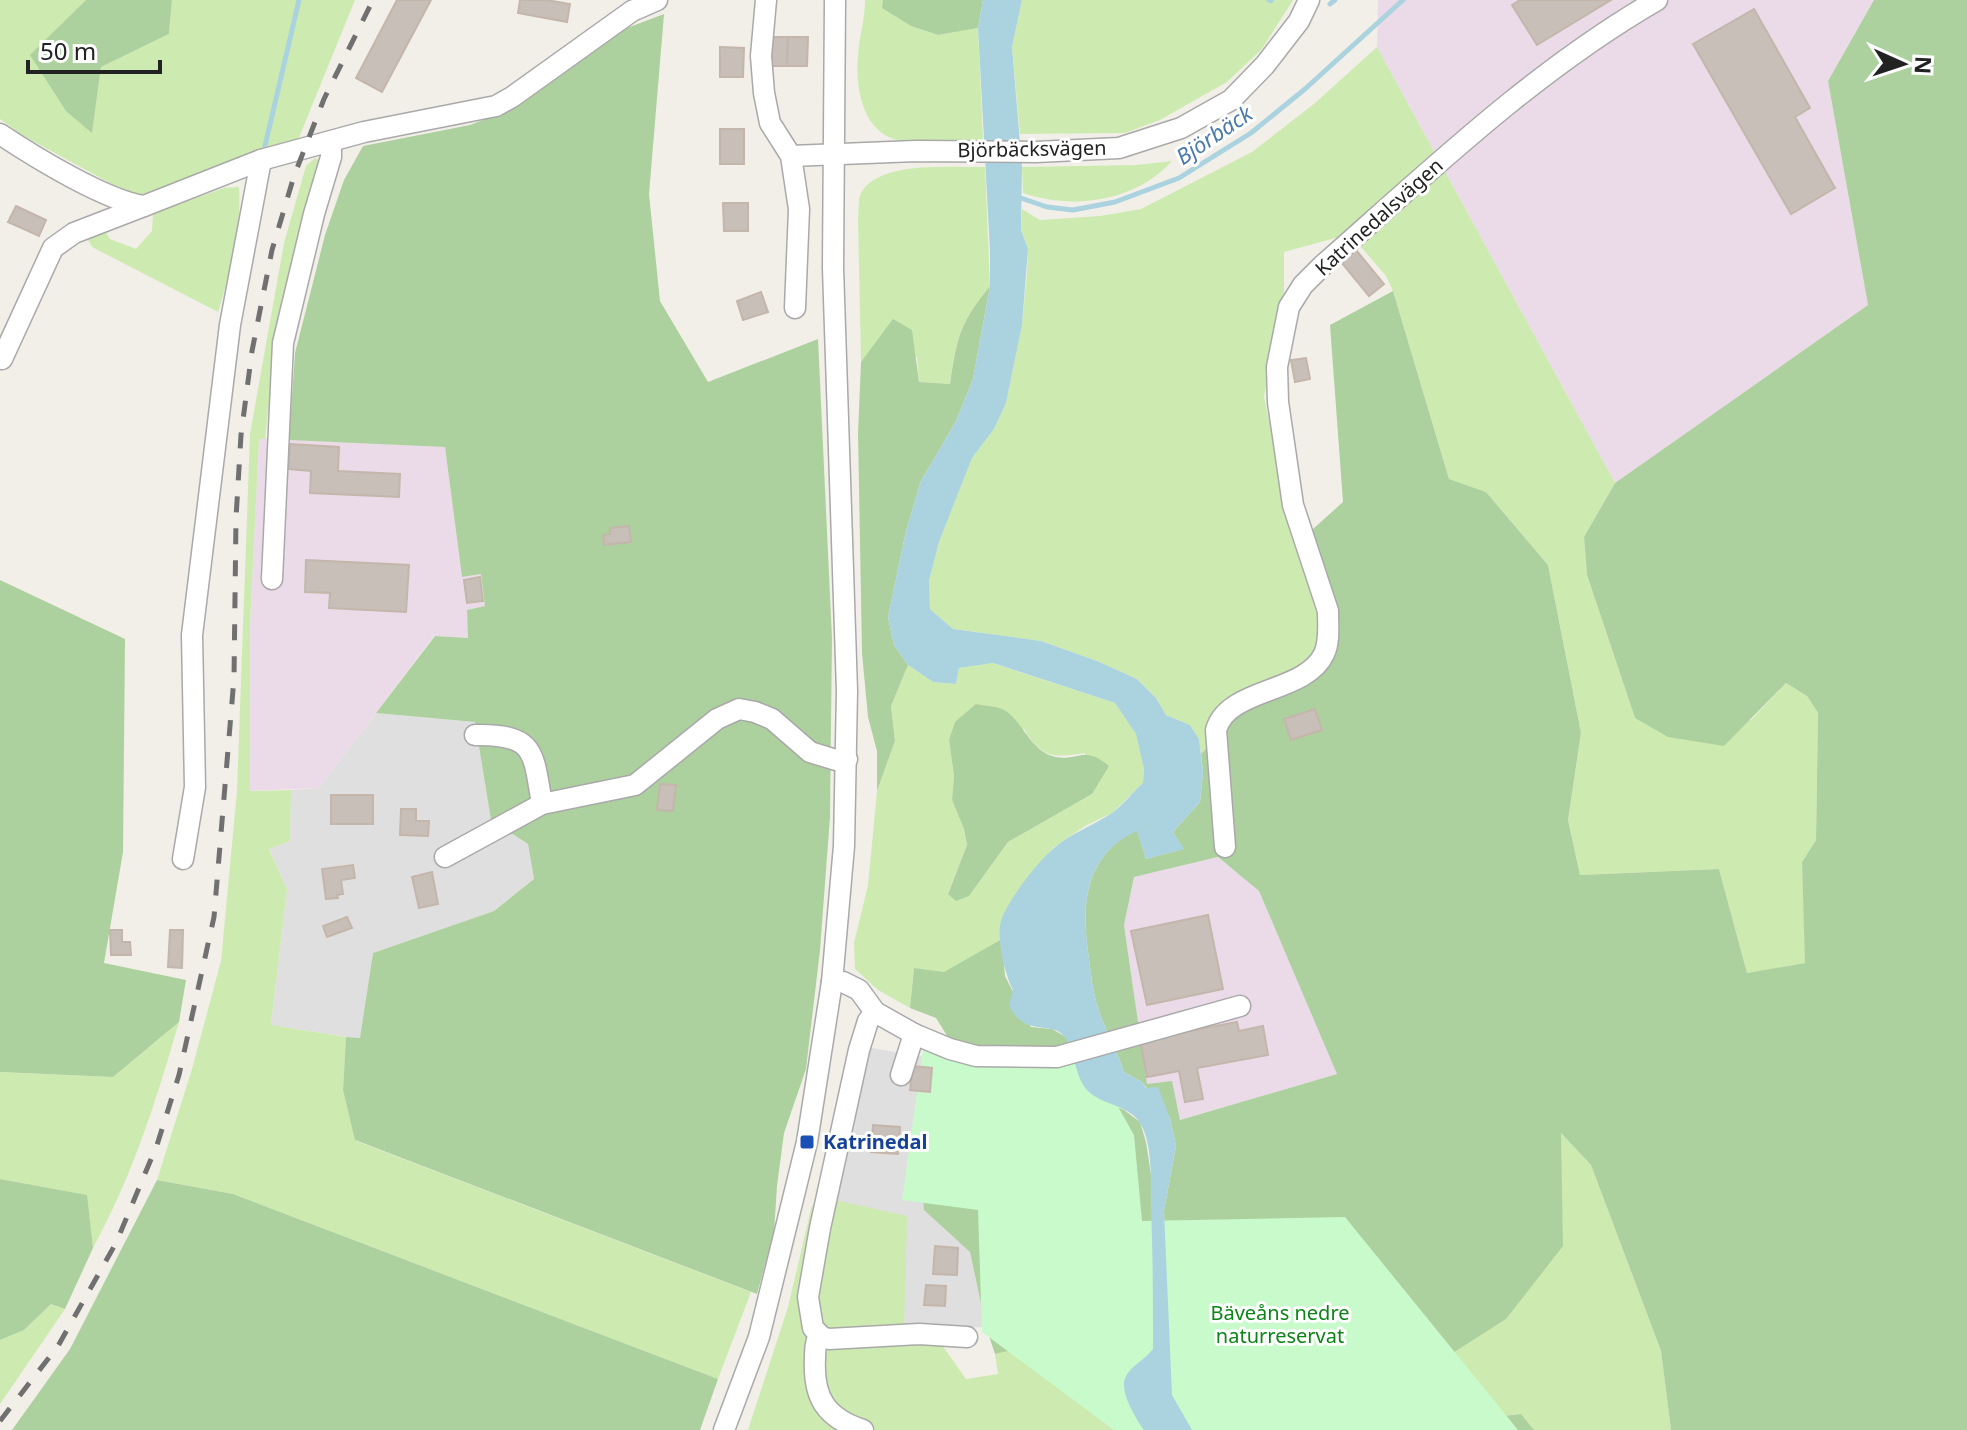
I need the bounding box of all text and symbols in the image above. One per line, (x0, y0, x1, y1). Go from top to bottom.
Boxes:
scale bar (28, 24, 160, 74)
north arrow (1863, 24, 1943, 104)
text: 50 m (40, 34, 96, 67)
text: N (1909, 55, 1939, 75)
water label: Björbäck (1169, 97, 1258, 171)
street label: Björbäcksvägen (957, 134, 1107, 163)
street label: Katrinedalsvägen (1309, 152, 1448, 281)
place label: Katrinedal (823, 1128, 927, 1155)
marker: Katrinedal (798, 1133, 816, 1151)
park label: Bäveåns nedre naturreservat (1210, 1299, 1350, 1349)

